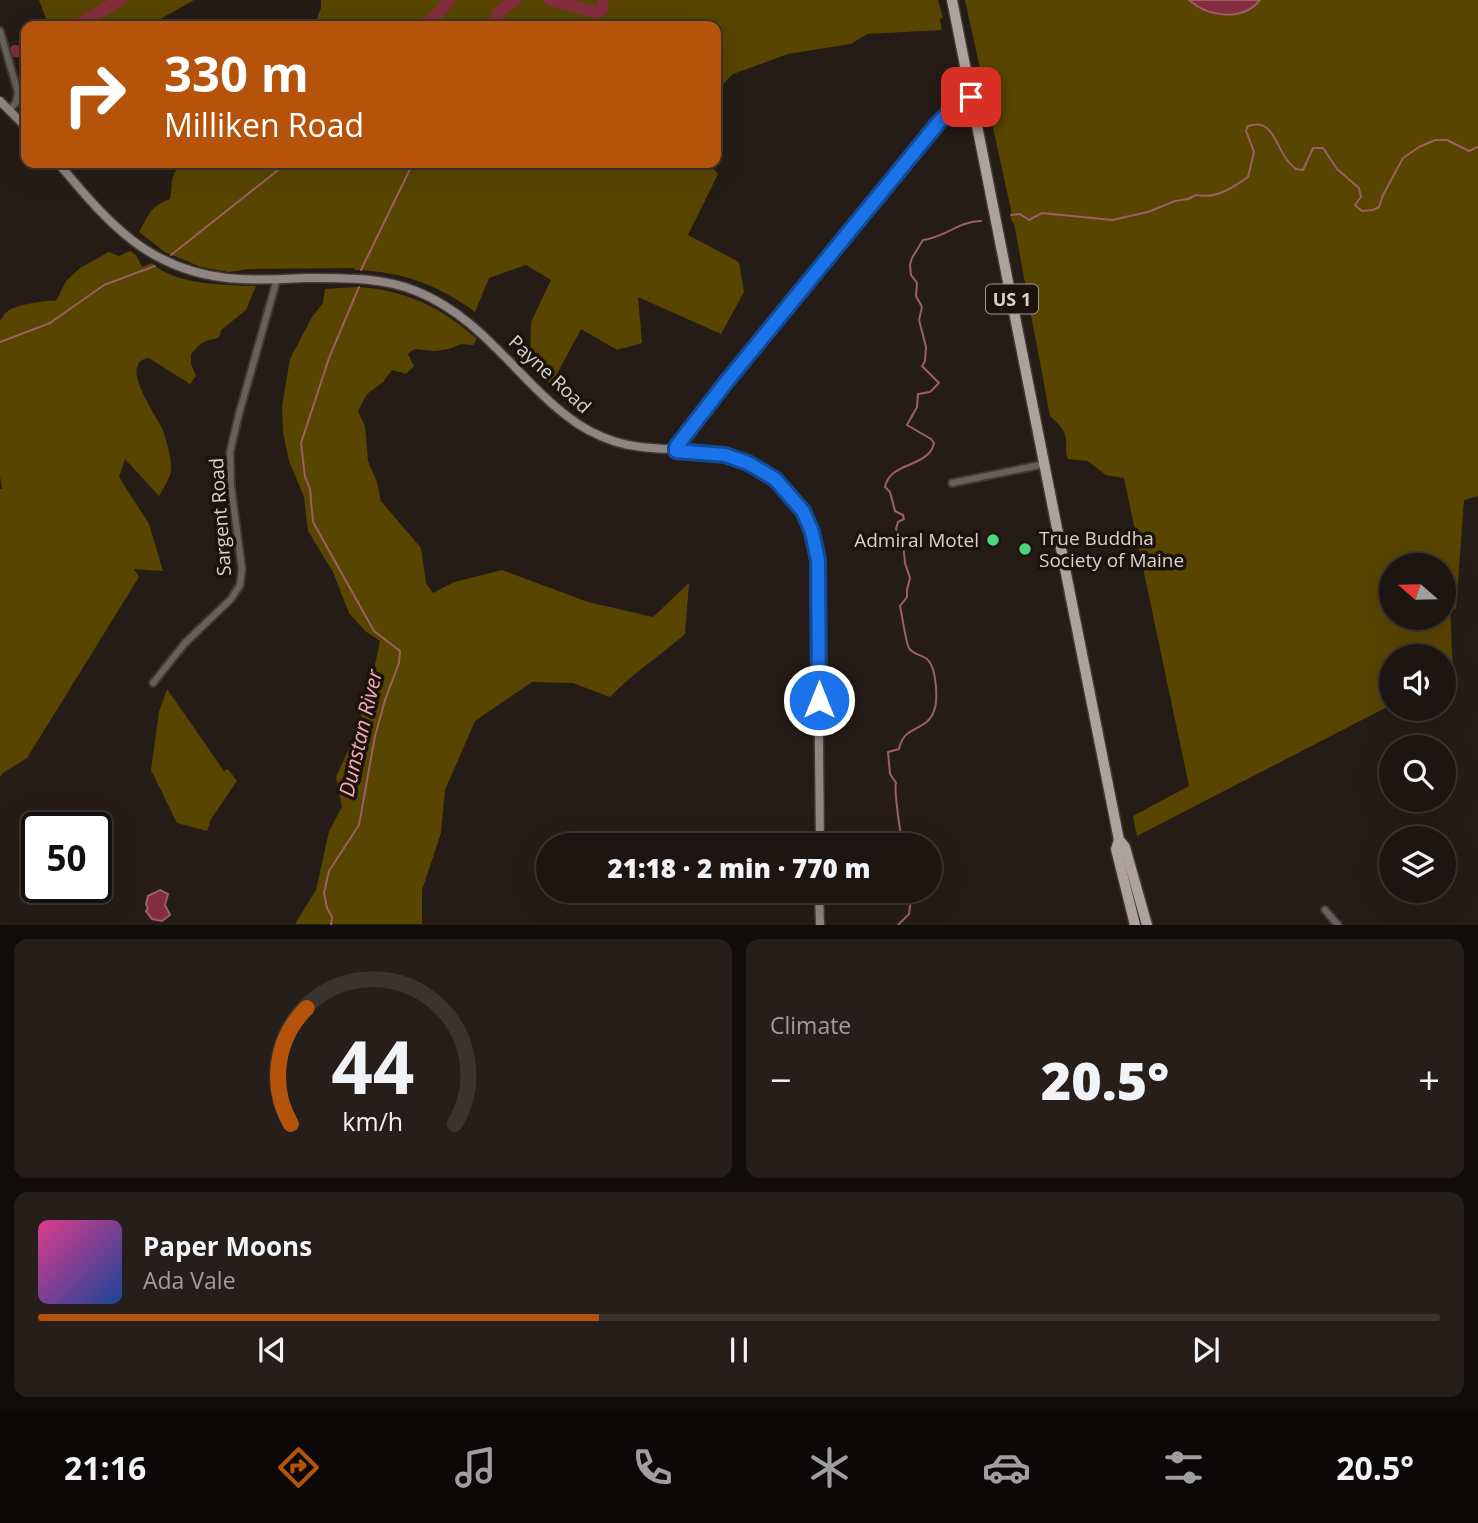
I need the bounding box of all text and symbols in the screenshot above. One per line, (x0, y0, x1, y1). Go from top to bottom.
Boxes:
text: 330 m (164, 40, 309, 106)
icon: right (49, 49, 140, 140)
pin (941, 67, 1001, 127)
icon: arrive (952, 78, 990, 116)
text: Milliken Road (164, 103, 364, 146)
road number: US 1 (986, 284, 1038, 314)
street label: Payne Road (503, 329, 597, 419)
street label: Sargent Road (203, 457, 237, 577)
place label: True Buddha Society of Maine (1039, 525, 1184, 573)
place label: Admiral Motel (854, 527, 979, 553)
marker: Admiral Motel (985, 532, 1001, 548)
marker: True Buddha Society of Maine (1017, 541, 1033, 557)
north arrow (1379, 553, 1456, 630)
map controls (1379, 553, 1456, 903)
button: sound (1379, 644, 1456, 721)
position arrow (782, 663, 856, 737)
water label: Dunstan River (332, 666, 388, 799)
button: search (1379, 735, 1456, 812)
speed limit sign: 50 (21, 812, 112, 903)
button: layers (1379, 826, 1456, 903)
text: 21:18 · 2 min · 770 m (608, 850, 870, 886)
text: Climate (770, 1009, 851, 1041)
text: 44 (331, 1017, 415, 1116)
text: 20.5° (1041, 1044, 1169, 1115)
text: − (770, 1053, 792, 1105)
text: + (1418, 1053, 1440, 1105)
text: km/h (343, 1104, 403, 1138)
text: Paper Moons (143, 1228, 312, 1264)
text: Ada Vale (143, 1264, 236, 1296)
icon: previous (253, 1331, 291, 1369)
icon: pause (720, 1331, 758, 1369)
icon: next (1187, 1331, 1225, 1369)
icon: directions (274, 1443, 323, 1492)
icon: music (451, 1443, 500, 1492)
icon: phone (628, 1443, 677, 1492)
icon: climate (805, 1443, 854, 1492)
icon: car (982, 1443, 1031, 1492)
icon: filters (1159, 1443, 1208, 1492)
text: 21:16 (64, 1446, 146, 1489)
text: 20.5° (1336, 1446, 1414, 1489)

